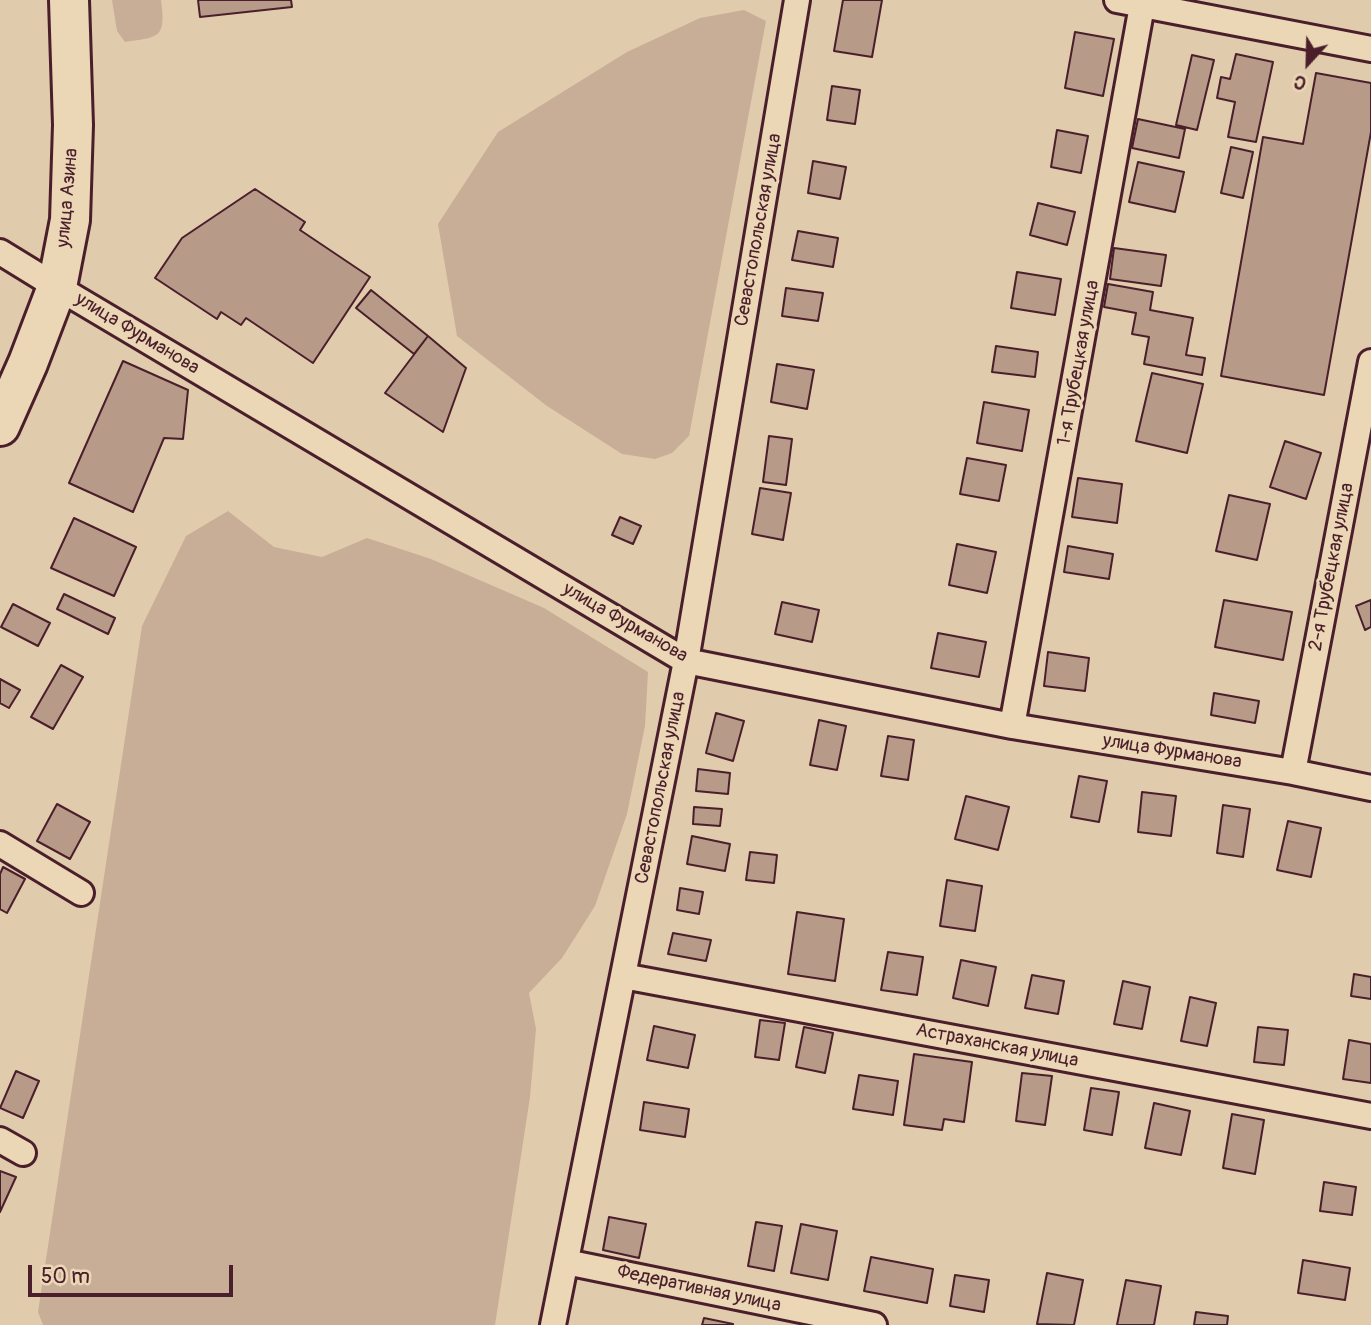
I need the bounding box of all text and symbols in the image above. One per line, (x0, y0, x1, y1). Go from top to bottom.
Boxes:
north arrow (1273, 28, 1343, 98)
text: С (1290, 69, 1310, 96)
street label: Севастопольская улица (731, 132, 787, 328)
street label: улица Азина (52, 147, 84, 249)
street label: 1-я Трубецкая улица (1053, 279, 1105, 447)
street label: улица Фурманова (71, 288, 203, 380)
street label: 2-я Трубецкая улица (1305, 481, 1359, 653)
street label: улица Фурманова (558, 578, 692, 668)
street label: Севастопольская улица (631, 690, 691, 886)
street label: улица Фурманова (1101, 730, 1243, 774)
street label: Астраханская улица (914, 1019, 1080, 1073)
scale bar (32, 1252, 236, 1296)
street label: Федеративная улица (615, 1261, 783, 1317)
text: 50 m (41, 1263, 90, 1290)

